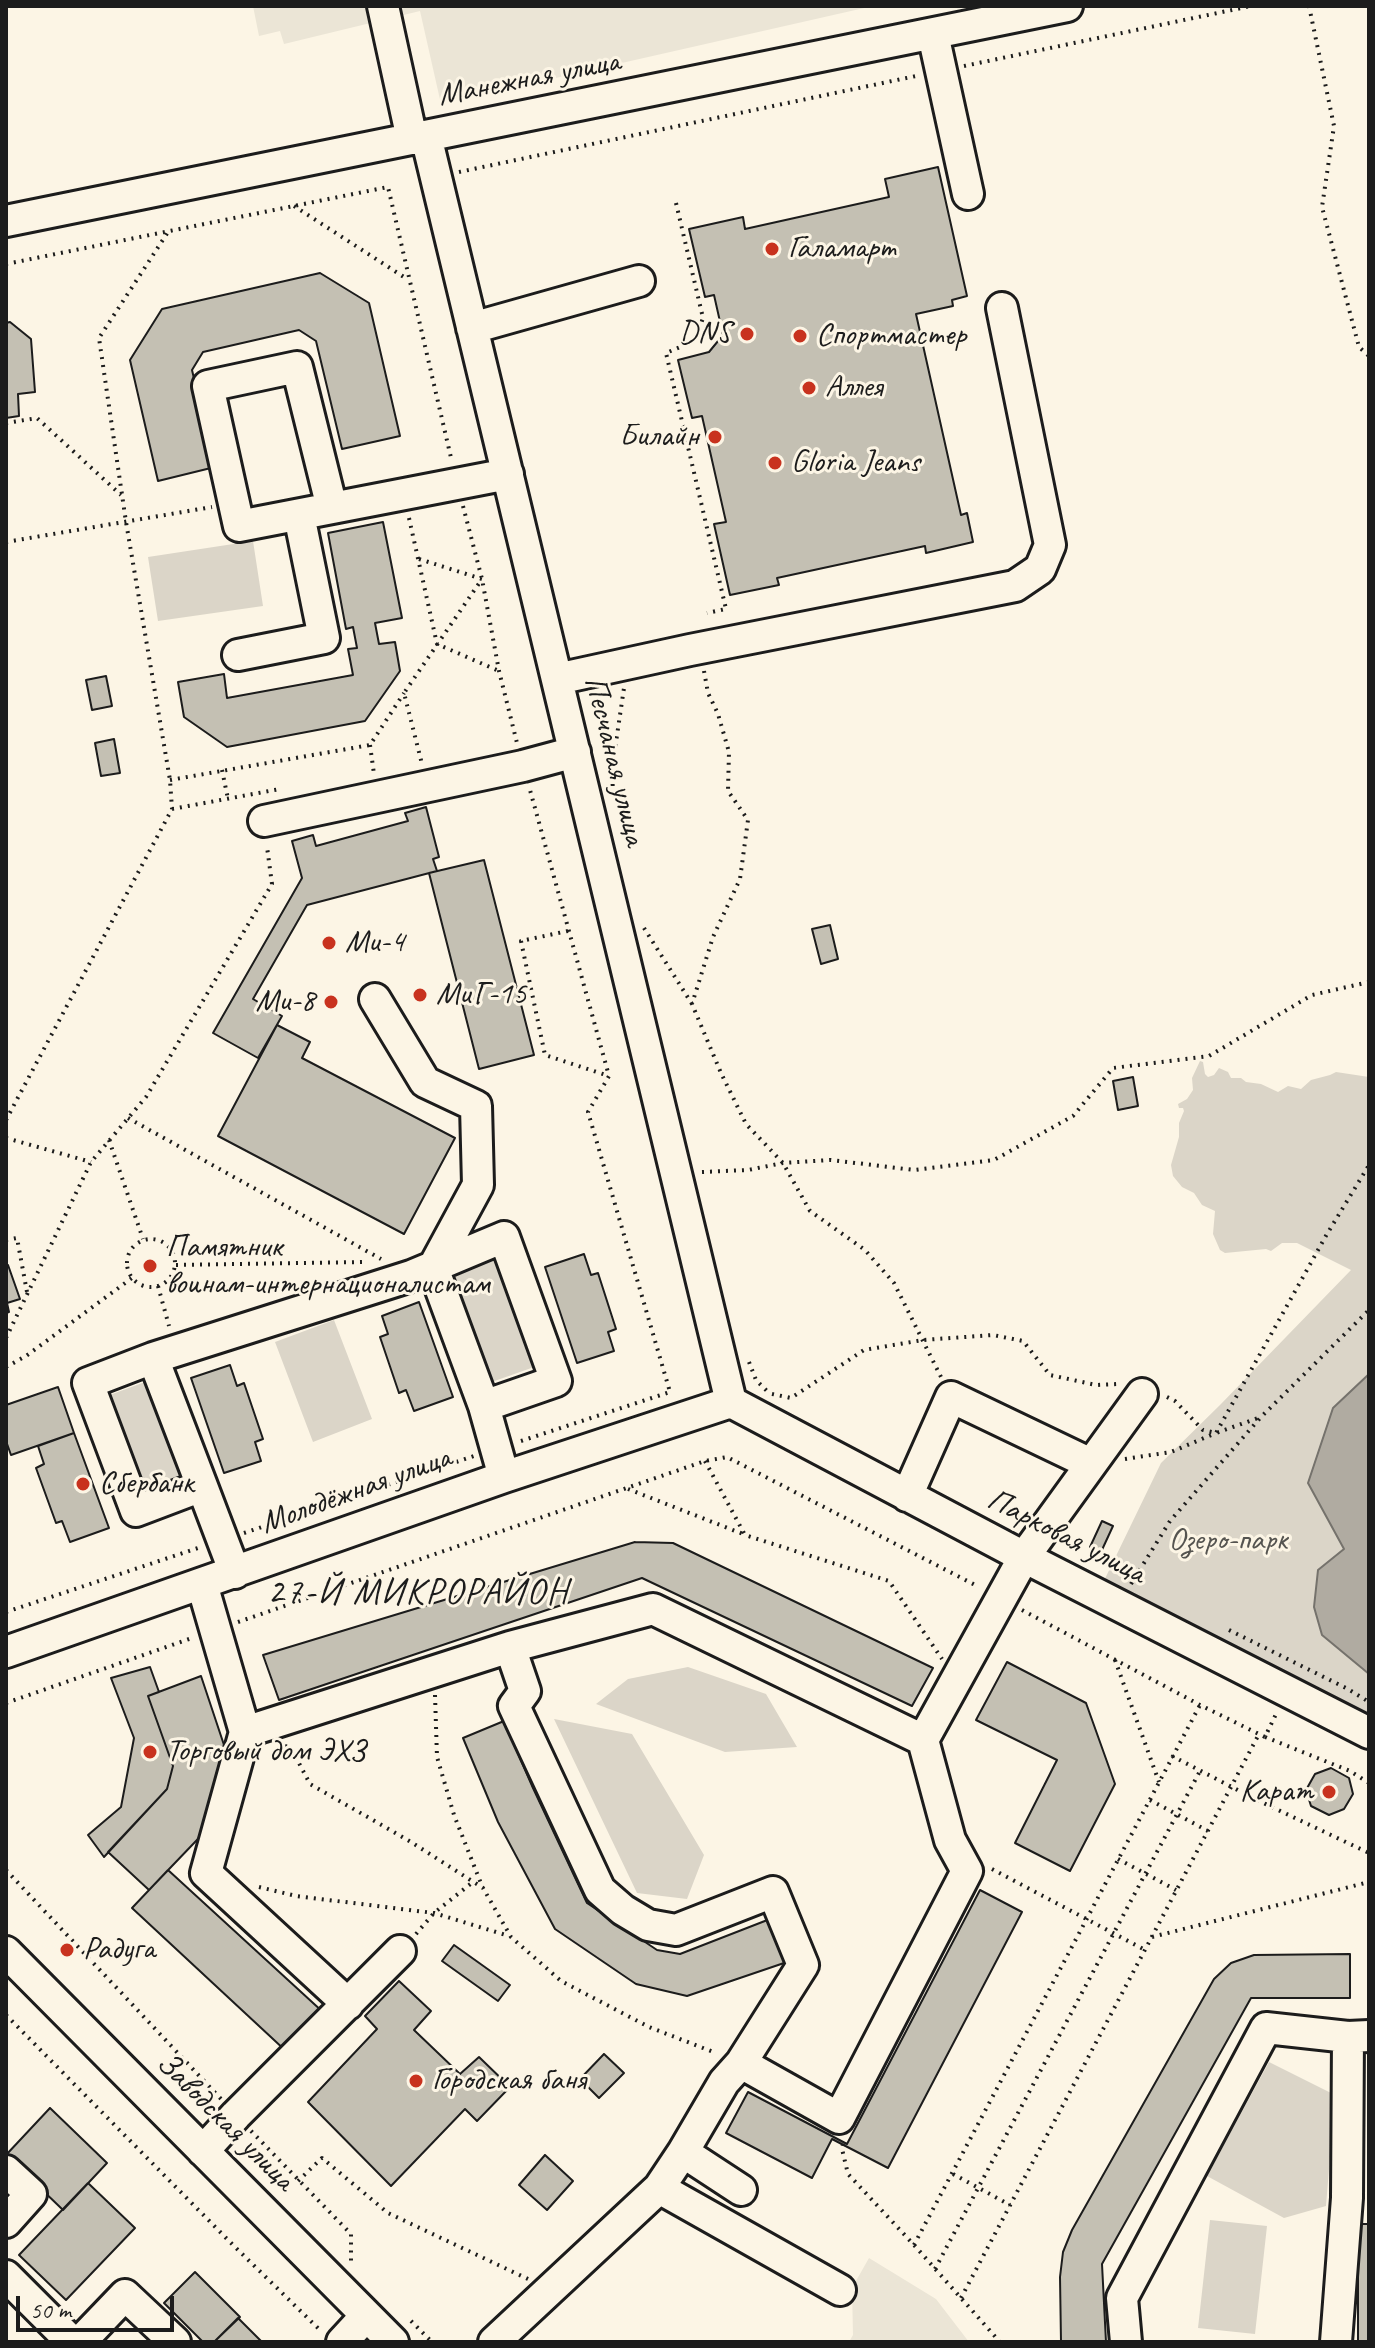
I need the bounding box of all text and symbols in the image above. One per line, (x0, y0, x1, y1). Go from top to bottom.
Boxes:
street label: Манежная улица (435, 43, 623, 115)
place label: Галамарт (788, 230, 895, 268)
marker: Галамарт (763, 240, 781, 258)
place label: DNS (679, 315, 731, 353)
place label: Спортмастер (816, 317, 966, 355)
marker: DNS (738, 325, 756, 343)
marker: Спортмастер (791, 327, 809, 345)
place label: Аллея (825, 369, 882, 407)
marker: Аллея (800, 379, 818, 397)
place label: Билайн (619, 418, 699, 456)
marker: Билайн (706, 428, 724, 446)
place label: Gloria Jeans (791, 444, 920, 482)
marker: Gloria Jeans (766, 454, 784, 472)
street label: Песчаная улица (574, 673, 654, 849)
place label: Ми-4 (345, 924, 404, 962)
marker: Ми-4 (320, 934, 338, 952)
place label: МиГ-15 (436, 976, 526, 1014)
place label: Ми-8 (256, 983, 315, 1021)
marker: МиГ-15 (411, 986, 429, 1004)
marker: Ми-8 (322, 993, 340, 1011)
place label: Памятник воинам-интернационалистам (166, 1229, 490, 1304)
marker: Памятник воинам-интернационалистам (141, 1257, 159, 1275)
street label: Молодёжная улица (256, 1439, 456, 1543)
place label: Сбербанк (99, 1465, 194, 1503)
marker: Сбербанк (74, 1475, 92, 1493)
street label: Парковая улица (981, 1481, 1151, 1593)
park label: Озеро-парк (1168, 1522, 1288, 1560)
district label: 27-Й МИКРОРАЙОН (267, 1572, 569, 1616)
place label: Торговый дом ЭХЗ (166, 1733, 365, 1771)
marker: Торговый дом ЭХЗ (141, 1743, 159, 1761)
place label: Карат (1240, 1773, 1313, 1811)
marker: Карат (1320, 1783, 1338, 1801)
place label: Радуга (83, 1931, 155, 1969)
marker: Радуга (58, 1941, 76, 1959)
street label: Заводская улица (148, 2045, 302, 2199)
place label: Городская баня (432, 2062, 586, 2100)
marker: Городская баня (407, 2072, 425, 2090)
scale bar (20, 2280, 178, 2330)
text: 50 m (30, 2295, 71, 2325)

